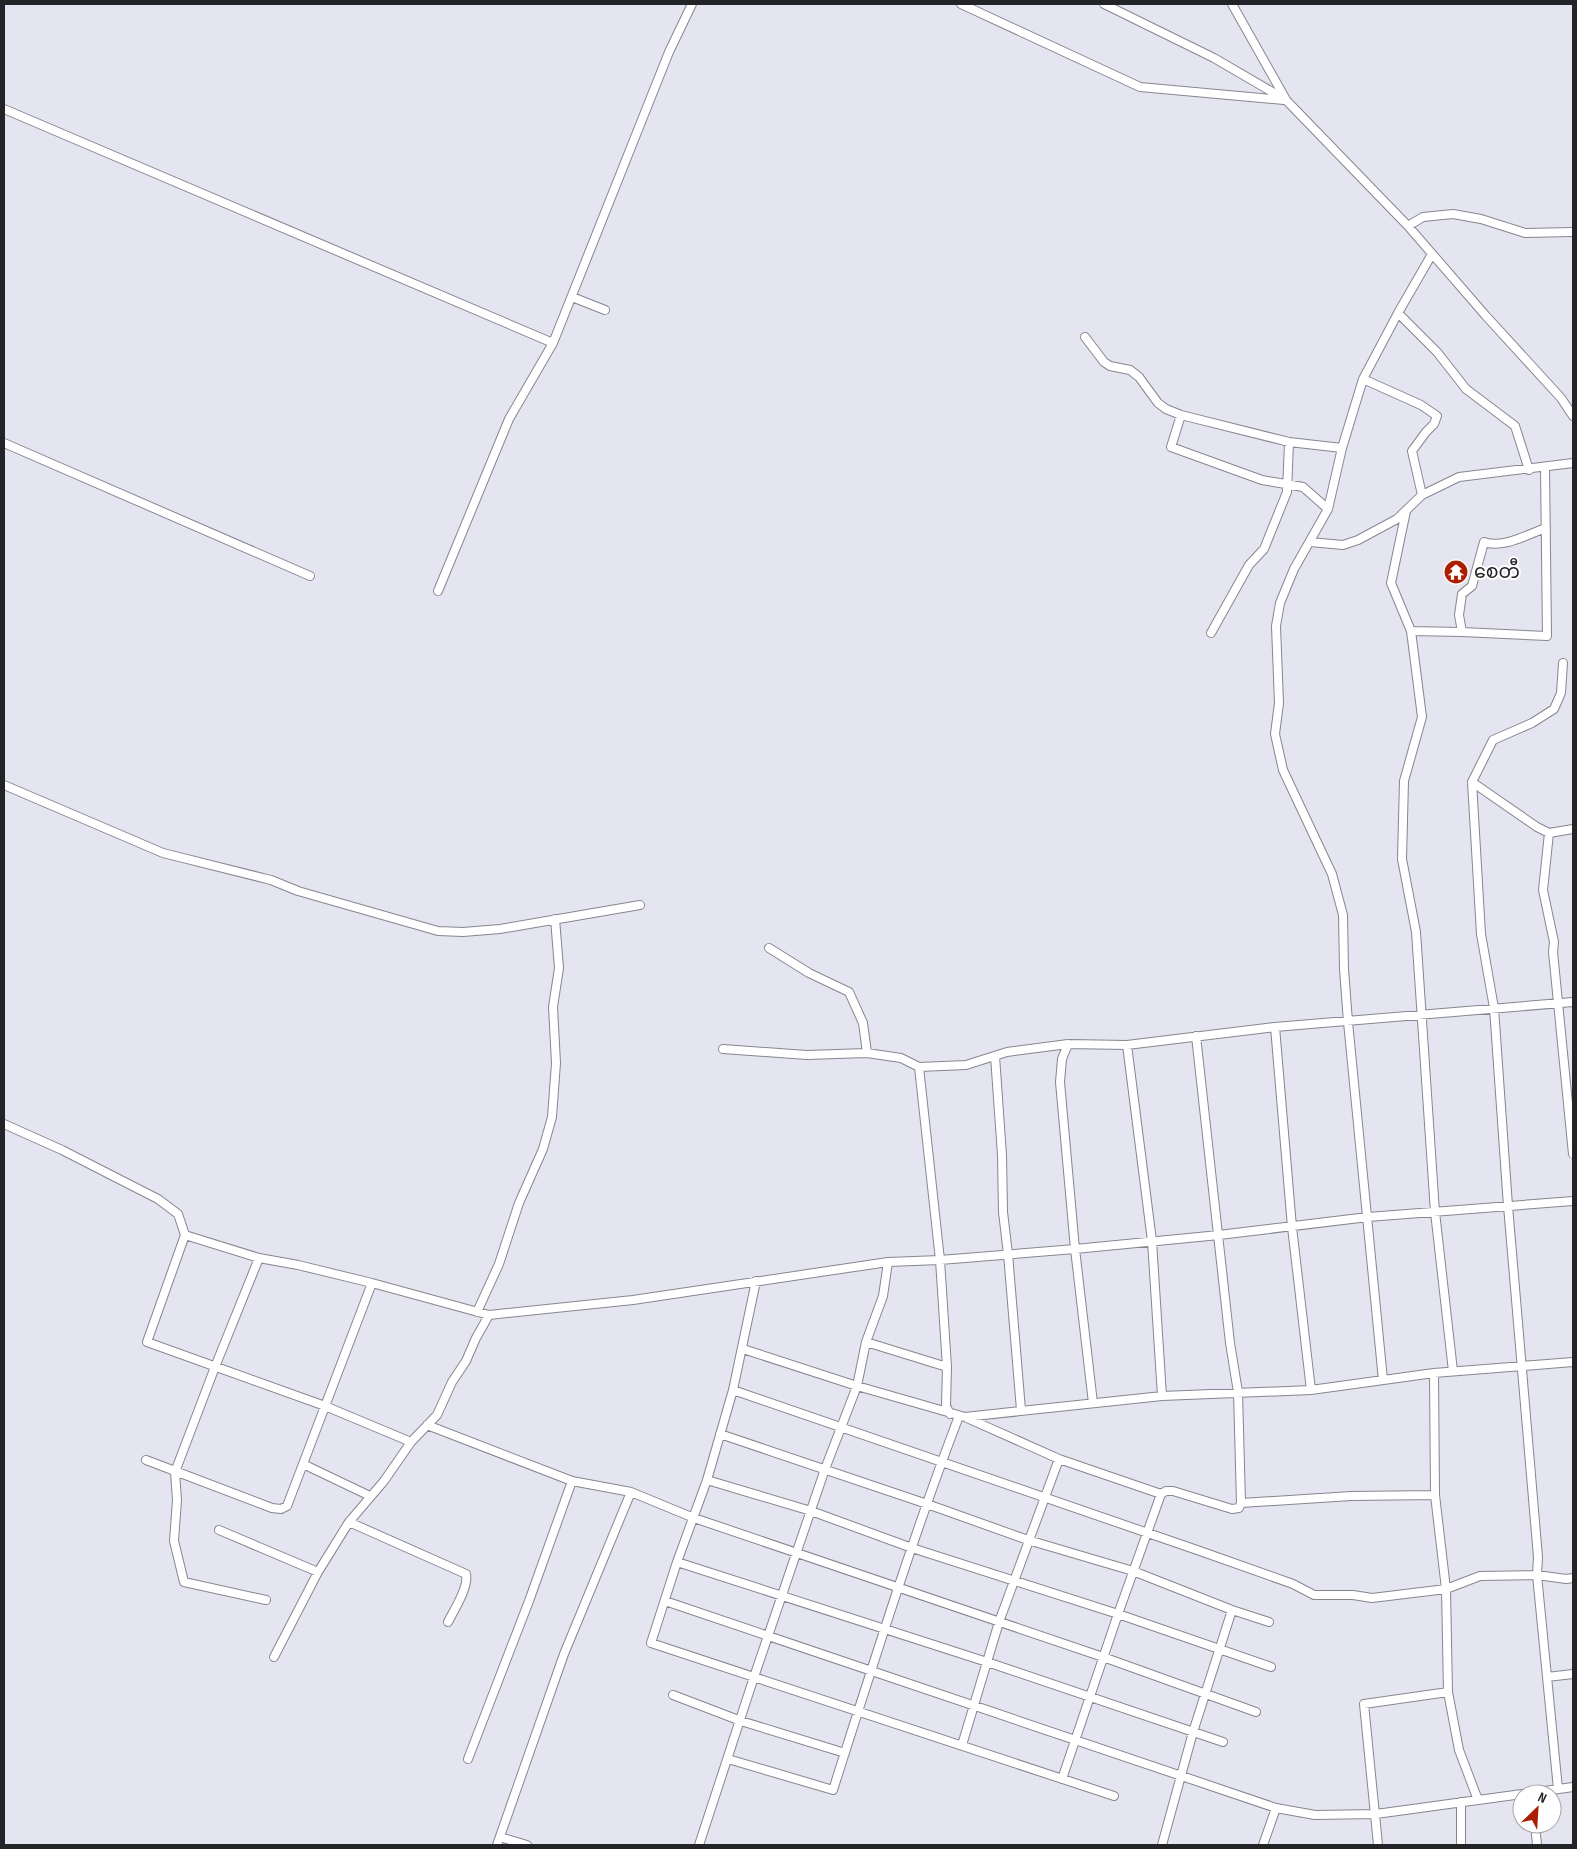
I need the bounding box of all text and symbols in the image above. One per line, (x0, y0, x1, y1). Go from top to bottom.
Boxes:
place label: စေတီ (1474, 557, 1520, 584)
temple icon: စေတီ (1443, 559, 1469, 585)
north arrow (1512, 1784, 1562, 1834)
text: N (1535, 1788, 1549, 1807)

